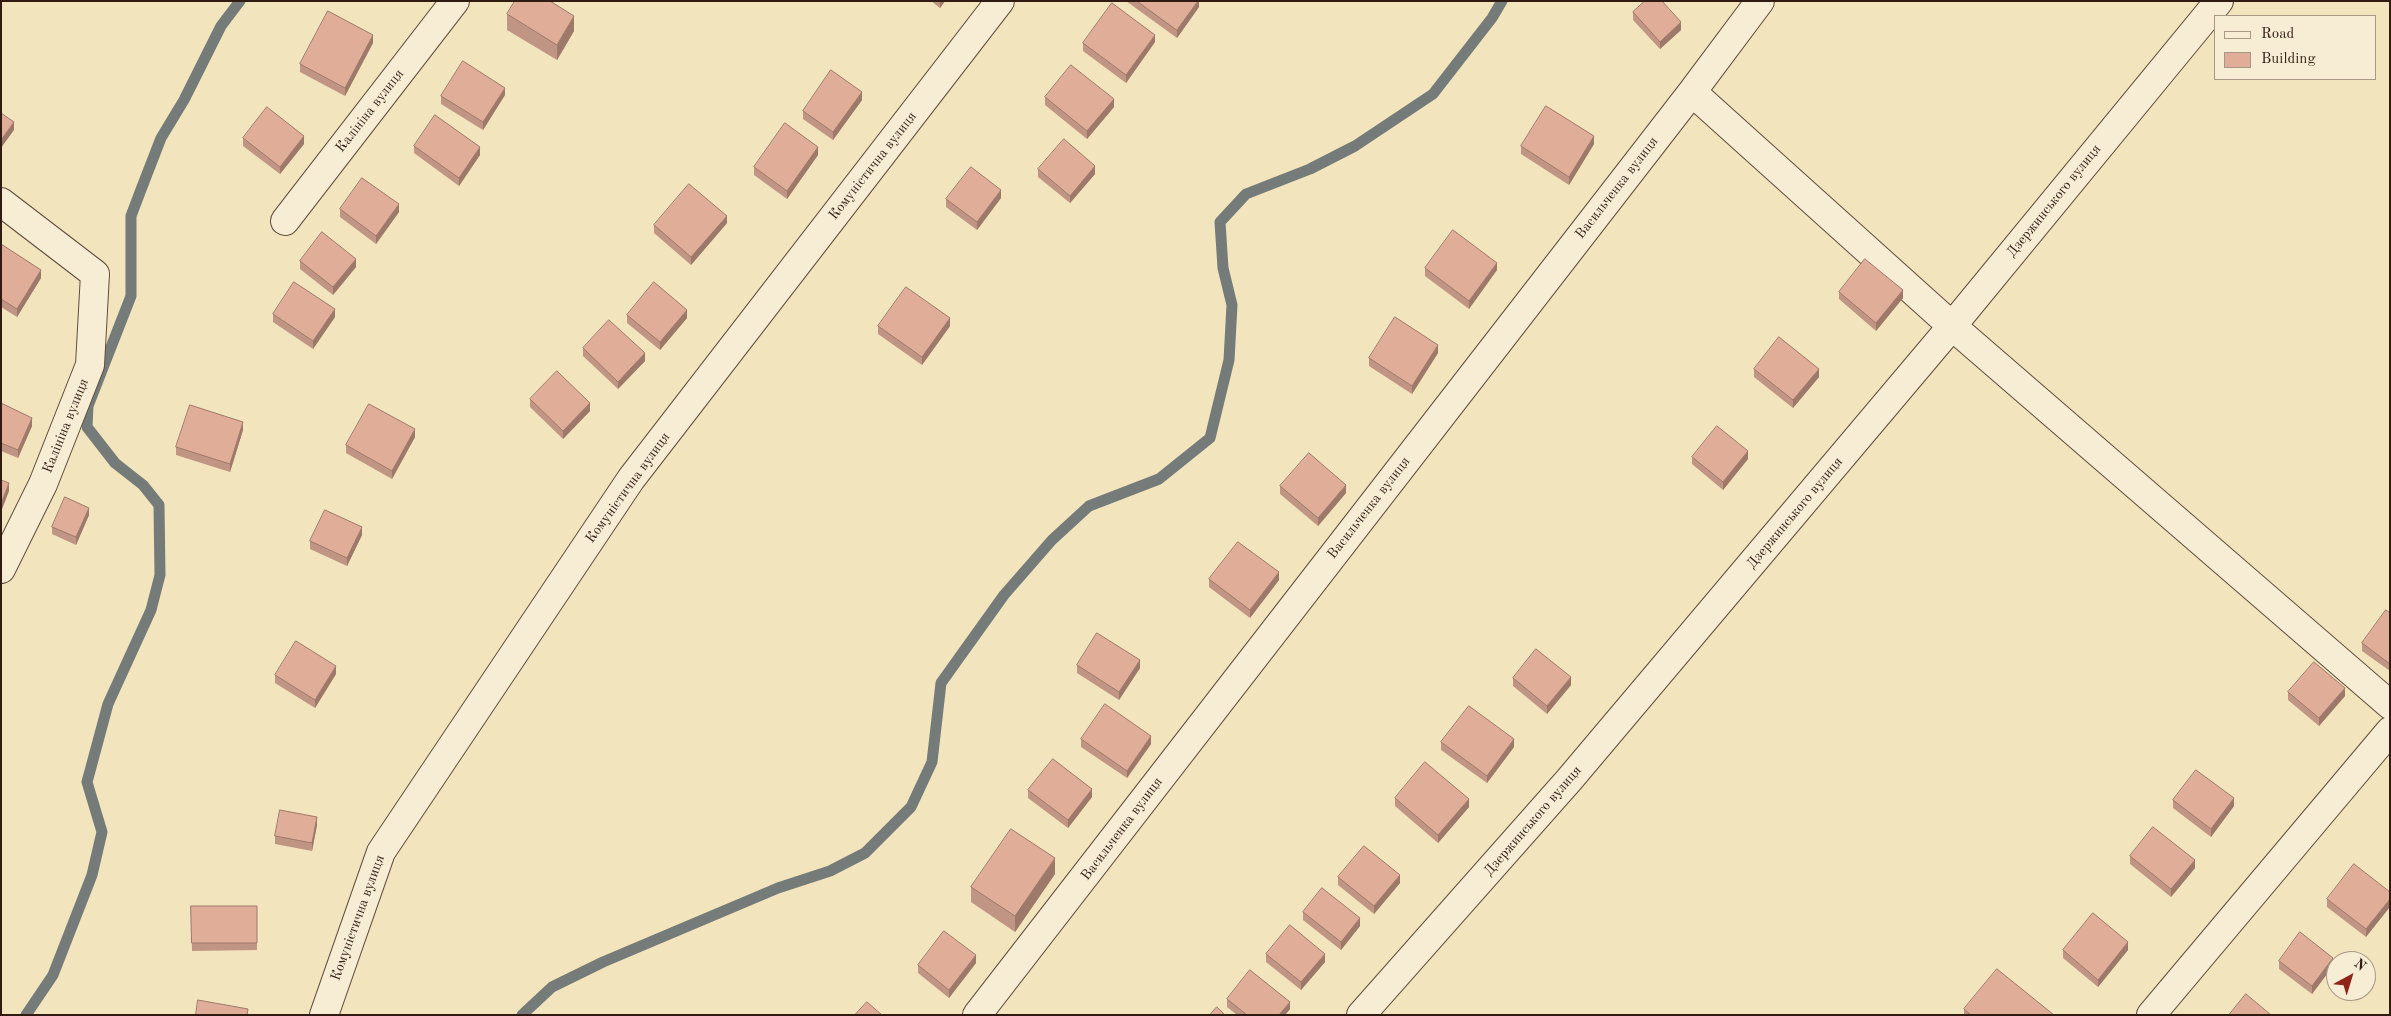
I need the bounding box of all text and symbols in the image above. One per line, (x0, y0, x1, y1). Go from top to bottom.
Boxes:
legend (2214, 15, 2376, 80)
text: Road (2261, 27, 2294, 42)
text: Building (2261, 52, 2316, 67)
street label: Калініна вулиця (332, 66, 408, 156)
street label: Комуністична вулиця (826, 109, 920, 223)
street label: Васильченка вулиця (1572, 134, 1662, 242)
street label: Дзержинського вулиця (2003, 141, 2105, 261)
street label: Калініна вулиця (39, 376, 93, 476)
street label: Комуністична вулиця (582, 429, 674, 547)
street label: Васильченка вулиця (1324, 454, 1414, 562)
street label: Дзержинського вулиця (1743, 454, 1847, 572)
street label: Дзержинського вулиця (1481, 763, 1585, 879)
street label: Васильченка вулиця (1078, 774, 1166, 884)
street label: Комуністична вулиця (327, 853, 389, 983)
north arrow (2326, 951, 2376, 1001)
text: N (2351, 956, 2368, 974)

